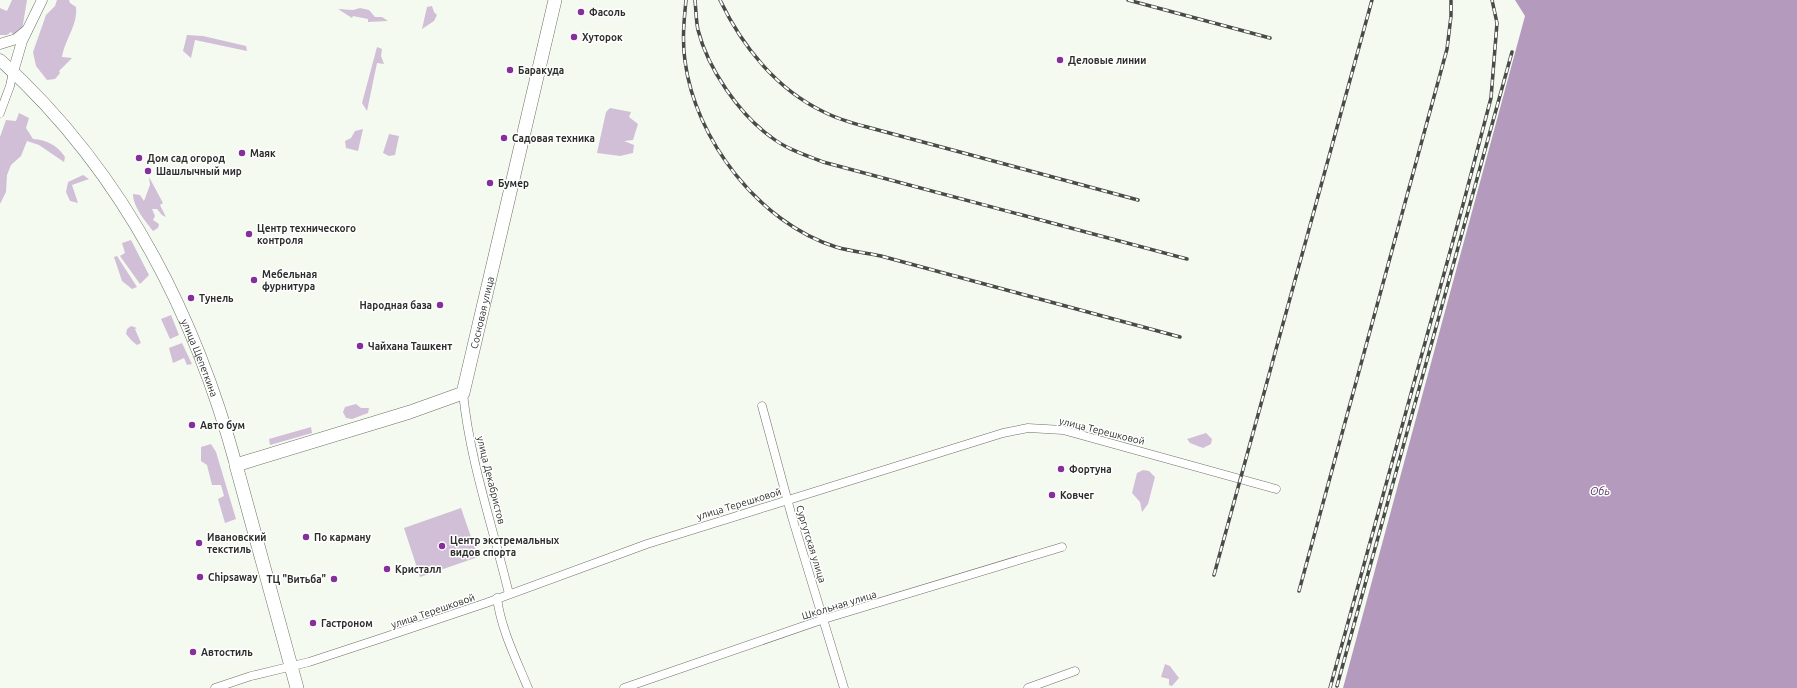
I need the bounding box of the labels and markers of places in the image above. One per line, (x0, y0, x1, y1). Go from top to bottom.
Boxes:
marker: Фасоль (576, 7, 586, 17)
place label: Фасоль (589, 7, 626, 18)
marker: Хуторок (569, 32, 579, 42)
place label: Хуторок (582, 32, 623, 43)
marker: Деловые линии (1055, 55, 1065, 65)
place label: Деловые линии (1068, 55, 1146, 66)
marker: Баракуда (505, 65, 515, 75)
place label: Баракуда (518, 65, 564, 76)
marker: Садовая техника (499, 133, 509, 143)
place label: Садовая техника (512, 133, 595, 144)
marker: Маяк (237, 148, 247, 158)
place label: Маяк (250, 148, 276, 159)
marker: Дом сад огород (134, 153, 144, 163)
place label: Дом сад огород (147, 153, 226, 164)
marker: Шашлычный мир (143, 166, 153, 176)
place label: Шашлычный мир (156, 166, 242, 177)
marker: Бумер (485, 178, 495, 188)
place label: Бумер (498, 178, 529, 189)
place label: Центр технического контроля (257, 223, 356, 246)
marker: Центр технического контроля (244, 229, 254, 239)
place label: Мебельная фурнитура (262, 269, 317, 292)
marker: Мебельная фурнитура (249, 275, 259, 285)
marker: Тунель (186, 293, 196, 303)
place label: Тунель (199, 293, 234, 304)
place label: Народная база (360, 300, 432, 311)
marker: Народная база (435, 300, 445, 310)
marker: Чайхана Ташкент (355, 341, 365, 351)
place label: Чайхана Ташкент (368, 341, 452, 352)
marker: Авто бум (187, 420, 197, 430)
place label: Авто бум (200, 420, 245, 431)
marker: Фортуна (1056, 464, 1066, 474)
place label: Фортуна (1069, 464, 1112, 475)
marker: Ковчег (1047, 490, 1057, 500)
place label: Ковчег (1060, 490, 1095, 501)
place label: Ивановский текстиль (207, 532, 266, 555)
marker: По карману (301, 532, 311, 542)
place label: По карману (314, 532, 371, 543)
place label: Центр экстремальных видов спорта (450, 535, 560, 558)
marker: Ивановский текстиль (194, 538, 204, 548)
marker: Центр экстремальных видов спорта (437, 541, 447, 551)
marker: Кристалл (382, 564, 392, 574)
place label: Кристалл (395, 564, 442, 575)
marker: Chipsaway (195, 572, 205, 582)
place label: Chipsaway (208, 572, 258, 583)
place label: ТЦ "Витьба" (266, 574, 326, 585)
marker: ТЦ "Витьба" (329, 574, 339, 584)
marker: Гастроном (308, 618, 318, 628)
place label: Гастроном (321, 618, 373, 629)
marker: Автостиль (188, 647, 198, 657)
place label: Автостиль (201, 647, 253, 658)

